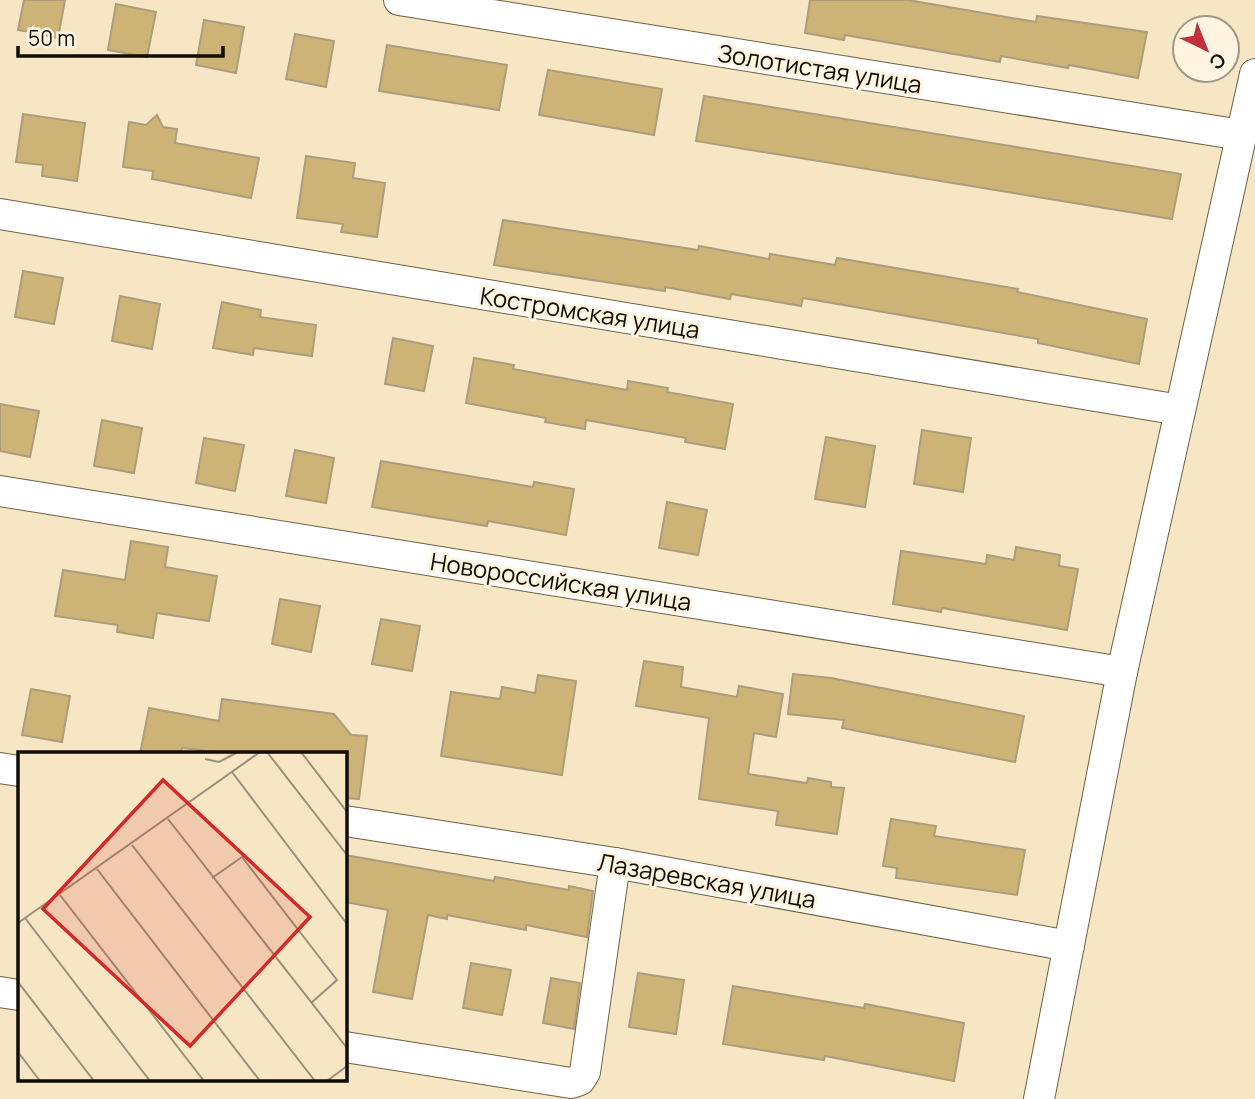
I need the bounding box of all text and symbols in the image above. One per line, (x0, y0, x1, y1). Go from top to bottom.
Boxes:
scale bar (18, 14, 222, 58)
north arrow (1171, 14, 1241, 84)
text: 50 m (28, 24, 75, 52)
street label: Золотистая улица (716, 36, 924, 100)
text: С (1204, 47, 1232, 76)
street label: Костромская улица (478, 278, 702, 346)
street label: Новороссийская улица (428, 544, 694, 618)
inset map (18, 752, 346, 1082)
street label: Лазаревская улица (595, 845, 819, 915)

